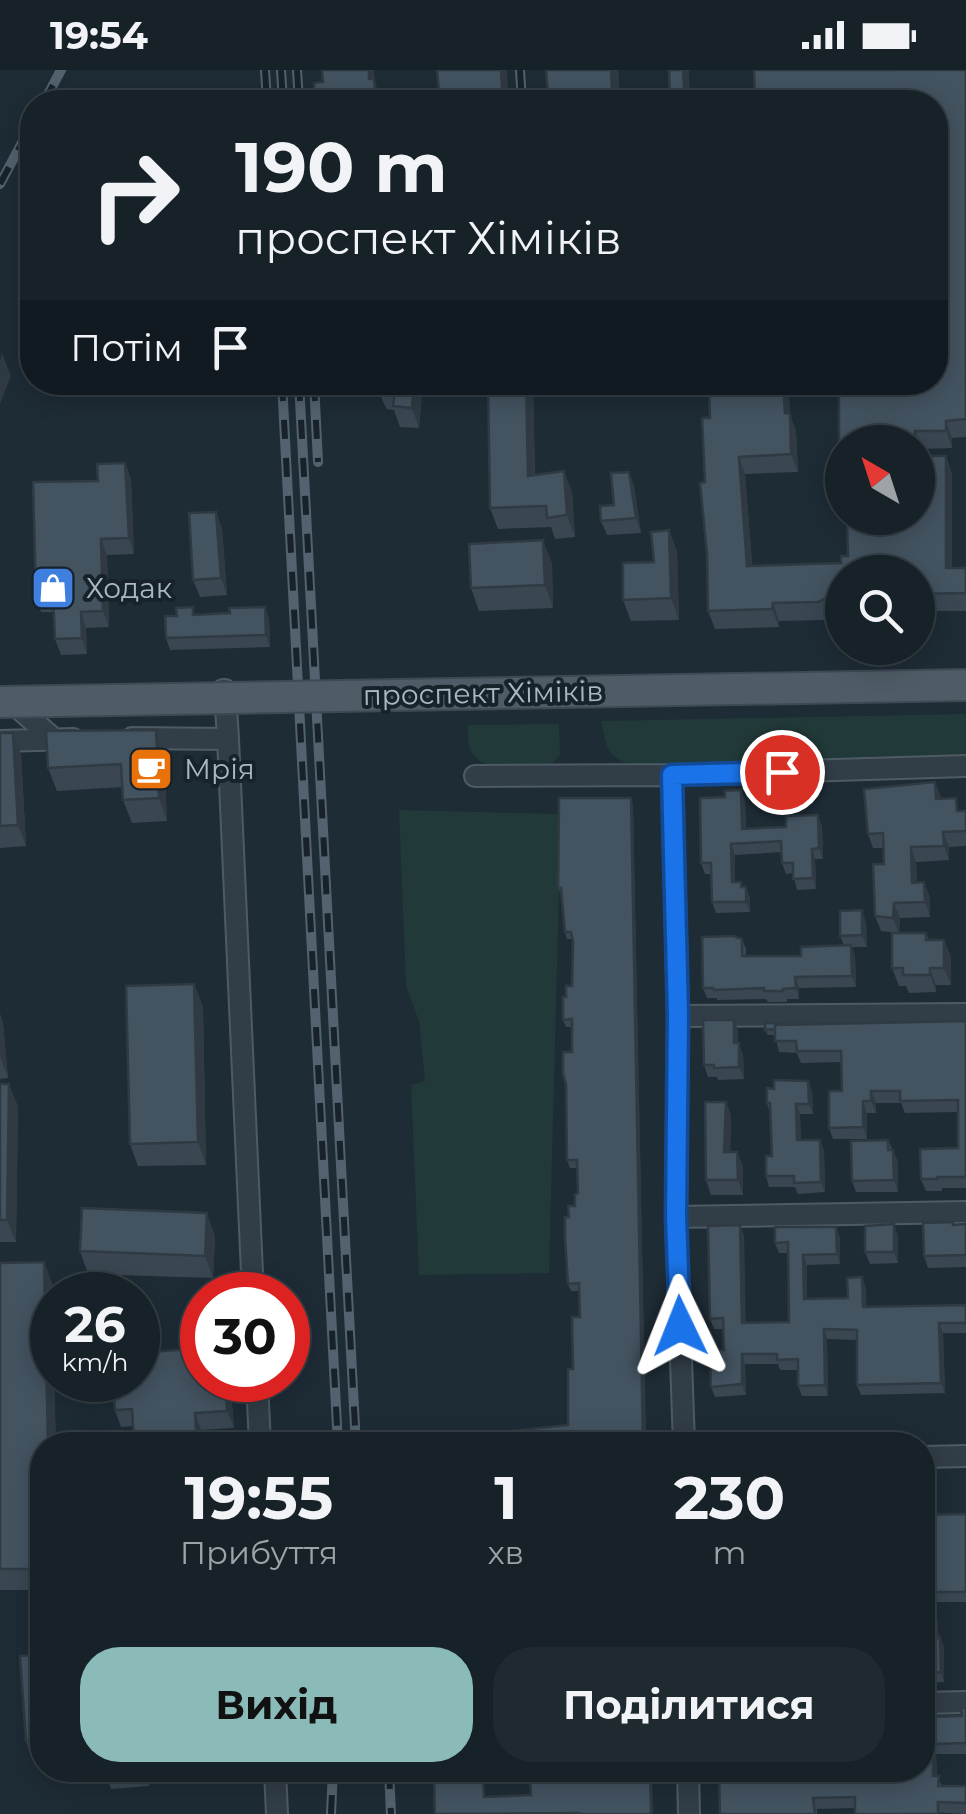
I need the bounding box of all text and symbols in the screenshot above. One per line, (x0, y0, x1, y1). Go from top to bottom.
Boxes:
text: 19:54 (50, 12, 148, 59)
text: 190 m (235, 124, 448, 210)
icon: right (70, 130, 200, 260)
text: проспект Хіміків (235, 210, 622, 265)
icon: arrive (203, 320, 258, 375)
text: Потім (70, 324, 183, 371)
north arrow (825, 425, 935, 535)
map controls (825, 425, 935, 665)
button: search (825, 555, 935, 665)
shop icon: Ходак (30, 565, 76, 611)
place label: Ходак (86, 571, 172, 605)
street label: проспект Хіміків (362, 674, 604, 712)
pin (740, 730, 825, 815)
icon: arrive (755, 745, 810, 800)
cafe icon: Мрія (128, 746, 174, 792)
place label: Мрія (184, 752, 255, 786)
speed limit sign: 30 (180, 1272, 310, 1402)
position arrow (628, 1274, 732, 1378)
text: 26 (64, 1294, 126, 1355)
text: km/h (62, 1347, 128, 1377)
text: 19:55 (185, 1461, 333, 1534)
text: 1 (494, 1461, 518, 1534)
text: 230 (674, 1461, 785, 1534)
text: Прибуття (180, 1533, 338, 1572)
text: хв (488, 1533, 524, 1572)
text: m (713, 1533, 747, 1572)
button: Вихід (80, 1647, 473, 1762)
button: Поділитися (493, 1647, 885, 1762)

